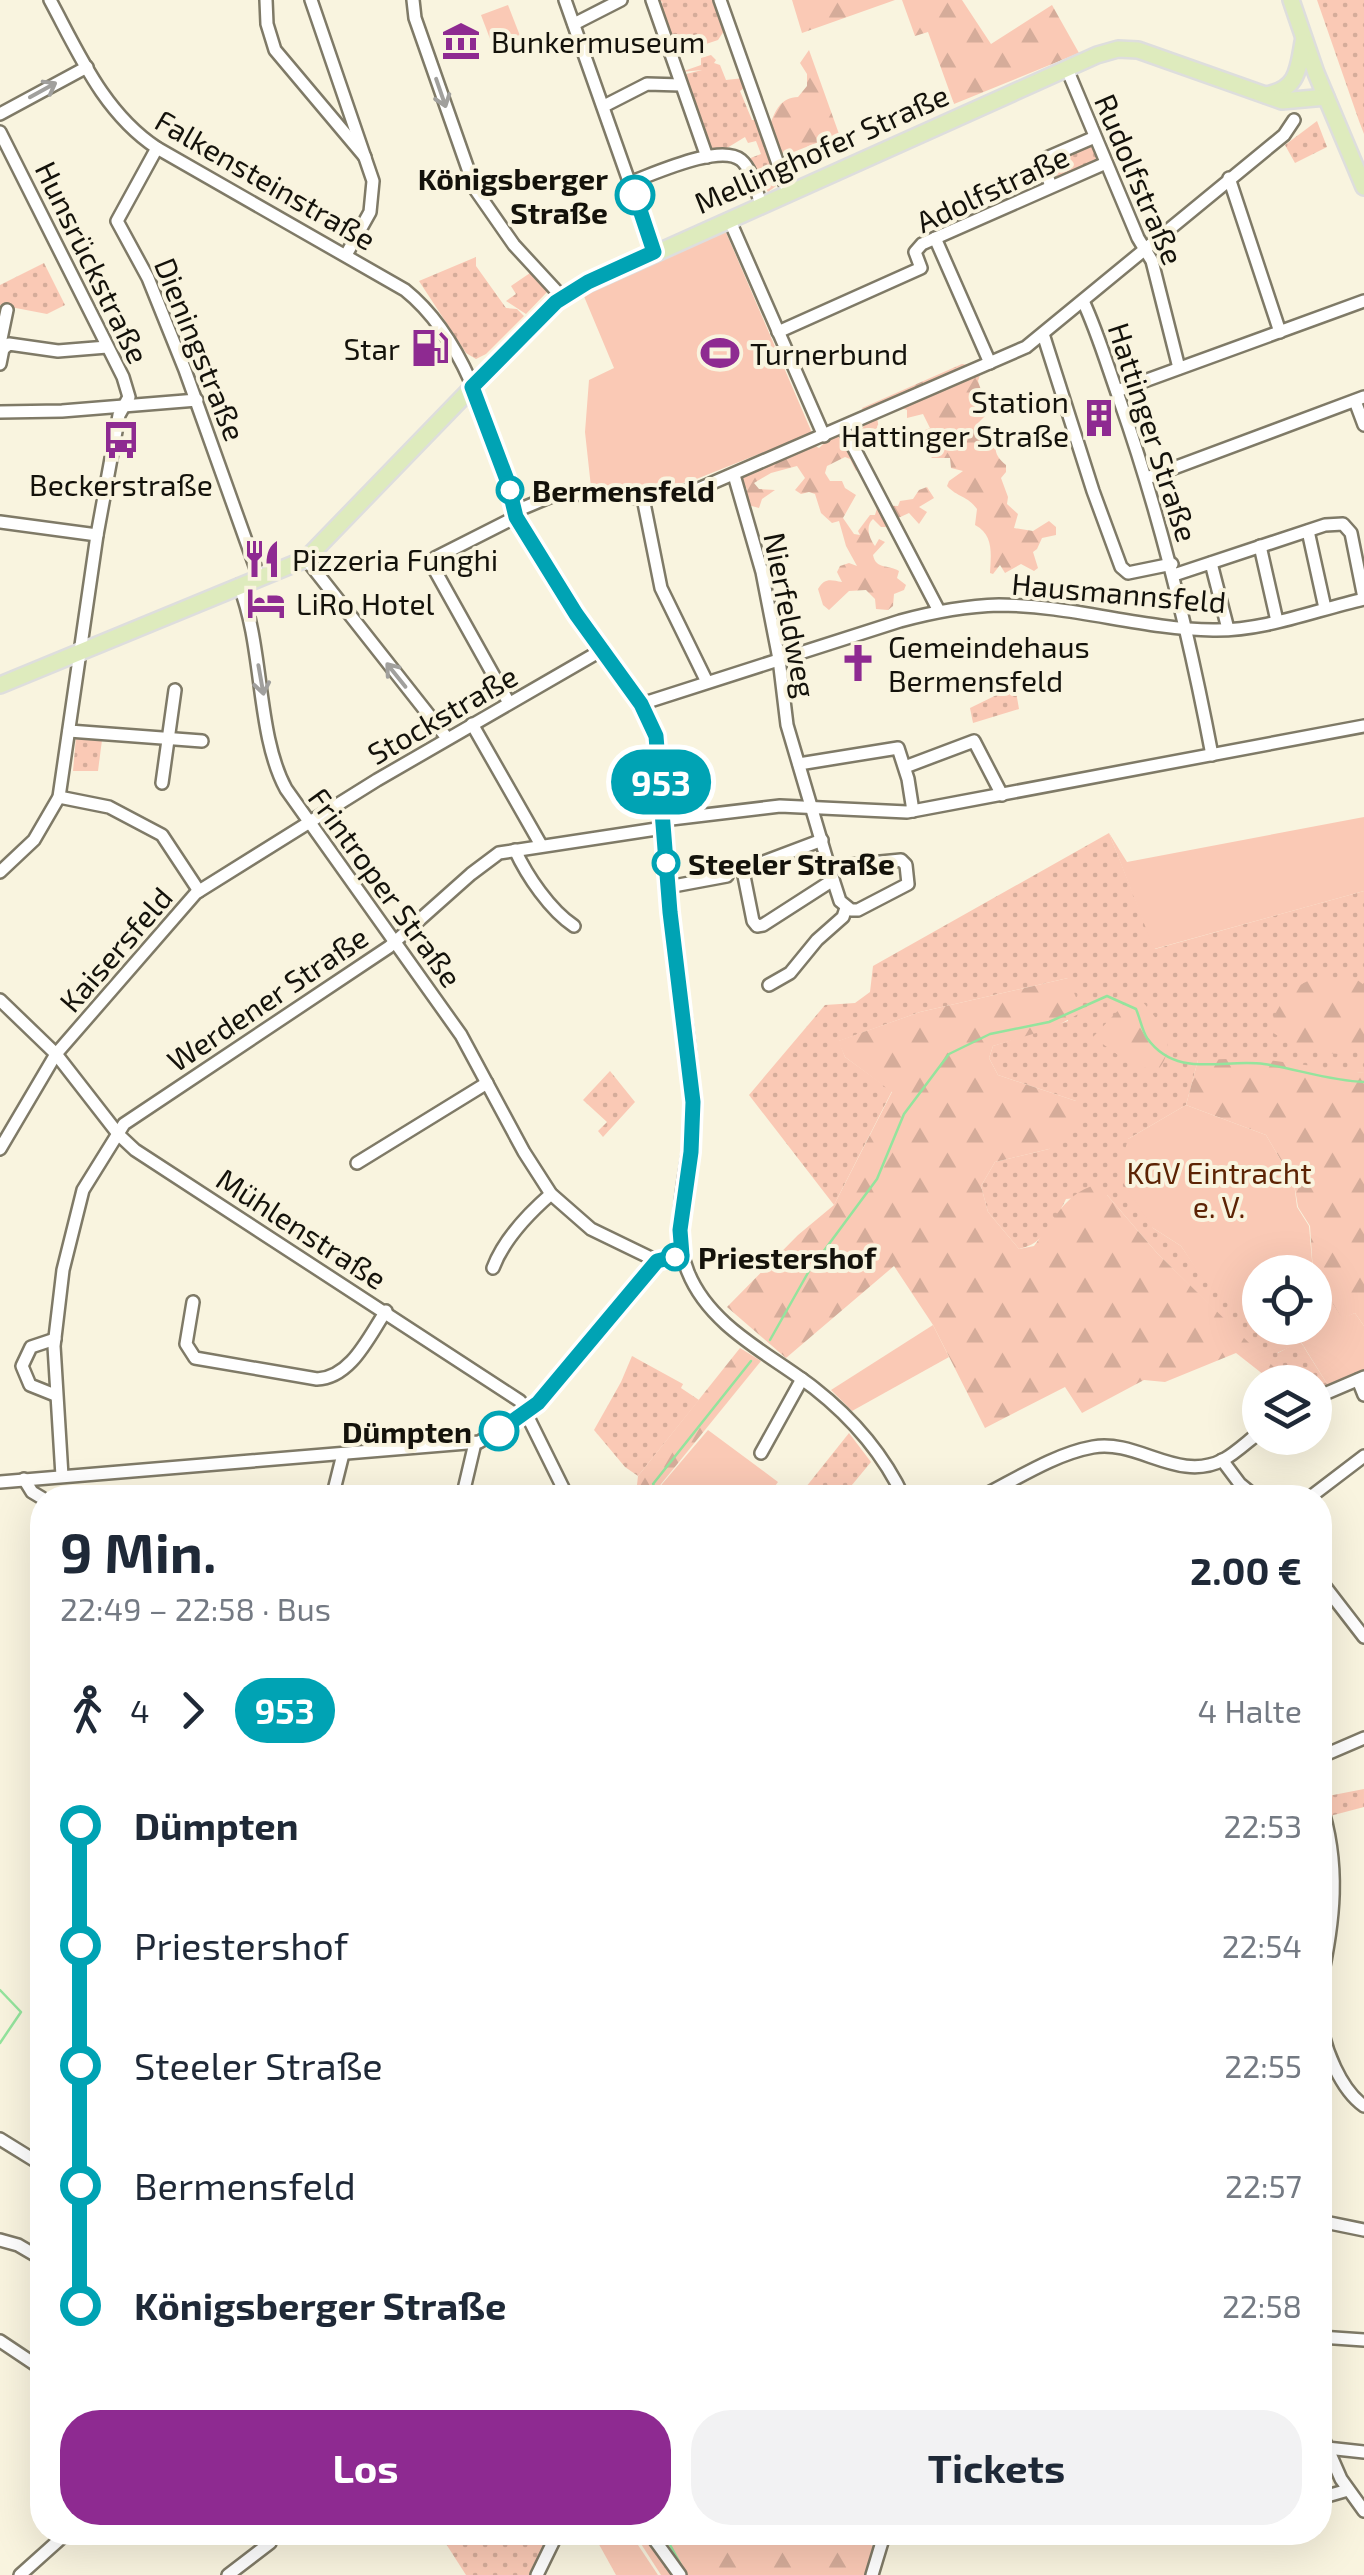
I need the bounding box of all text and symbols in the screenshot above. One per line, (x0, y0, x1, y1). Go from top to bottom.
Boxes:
museum icon: Bunkermuseum (440, 20, 482, 62)
place label: Bunkermuseum (491, 23, 705, 59)
one-way arrow (433, 76, 451, 107)
street label: Mellinghofer Straße (688, 76, 954, 220)
one-way arrow (28, 80, 58, 100)
street label: Rudolfstraße (1088, 88, 1192, 270)
street label: Falkensteinstraße (149, 101, 383, 257)
street label: Adolfstraße (910, 137, 1074, 239)
street label: Hunsrückstraße (29, 155, 157, 369)
place label: Königsberger Straße (418, 160, 608, 230)
marker: Königsberger Straße (616, 176, 654, 214)
street label: Dieningstraße (148, 252, 254, 446)
street label: Hattinger Straße (1102, 318, 1206, 546)
fuel station icon: Star (409, 327, 451, 369)
place label: Star (343, 330, 400, 366)
sports icon: Turnerbund (699, 332, 741, 374)
place label: Turnerbund (750, 335, 908, 371)
place label: Station Hattinger Straße (841, 383, 1069, 453)
building icon: Station Hattinger Straße (1078, 397, 1120, 439)
bus stop icon: Beckerstraße (100, 419, 142, 461)
place label: Beckerstraße (29, 466, 213, 502)
place label: Bermensfeld (532, 472, 715, 508)
marker: Bermensfeld (497, 477, 523, 503)
street label: Nierfeldweg (757, 529, 825, 701)
restaurant icon: Pizzeria Funghi (241, 538, 283, 580)
place label: Pizzeria Funghi (292, 541, 498, 577)
street label: Hausmannsfeld (1010, 565, 1228, 619)
hotel icon: LiRo Hotel (245, 582, 287, 624)
place label: LiRo Hotel (296, 585, 435, 621)
place label: Gemeindehaus Bermensfeld (888, 628, 1090, 698)
church icon: Gemeindehaus Bermensfeld (837, 642, 879, 684)
street label: Stockstraße (361, 657, 523, 771)
one-way arrow (386, 662, 407, 689)
one-way arrow (252, 663, 270, 696)
line badge: 953 (604, 750, 718, 814)
text: 953 (631, 761, 691, 803)
street label: Frintroper Straße (302, 780, 470, 994)
place label: Steeler Straße (688, 845, 895, 881)
marker: Steeler Straße (653, 850, 679, 876)
street label: Kaisersfeld (51, 879, 179, 1019)
street label: Werdener Straße (160, 918, 374, 1078)
park label: KGV Eintracht e. V. (1126, 1154, 1312, 1224)
street label: Mühlenstraße (210, 1160, 394, 1296)
place label: Priestershof (698, 1239, 877, 1275)
marker: Priestershof (662, 1244, 688, 1270)
map controls (1242, 1255, 1332, 1455)
button: locate (1242, 1255, 1332, 1345)
button: layers (1242, 1365, 1332, 1455)
marker: Dümpten (480, 1412, 518, 1450)
place label: Dümpten (342, 1413, 472, 1449)
text: 9 Min. (60, 1518, 216, 1584)
text: 2.00 € (1190, 1547, 1302, 1593)
text: 22:49 – 22:58 · Bus (60, 1589, 331, 1627)
icon: walk (60, 1683, 115, 1738)
icon: forward (165, 1683, 220, 1738)
text: 953 (255, 1689, 315, 1731)
text: 4 (130, 1691, 150, 1729)
text: 4 Halte (1198, 1691, 1302, 1729)
text: Dümpten (134, 1802, 299, 1848)
text: 22:53 (1224, 1806, 1302, 1844)
text: Priestershof (134, 1922, 348, 1968)
text: 22:54 (1222, 1926, 1302, 1964)
text: Steeler Straße (134, 2042, 383, 2088)
text: 22:55 (1224, 2046, 1302, 2084)
text: Bermensfeld (134, 2162, 356, 2208)
text: 22:57 (1225, 2166, 1302, 2204)
text: Königsberger Straße (134, 2282, 506, 2328)
text: 22:58 (1222, 2286, 1302, 2324)
button: Los (60, 2410, 671, 2525)
button: Tickets (691, 2410, 1302, 2525)

